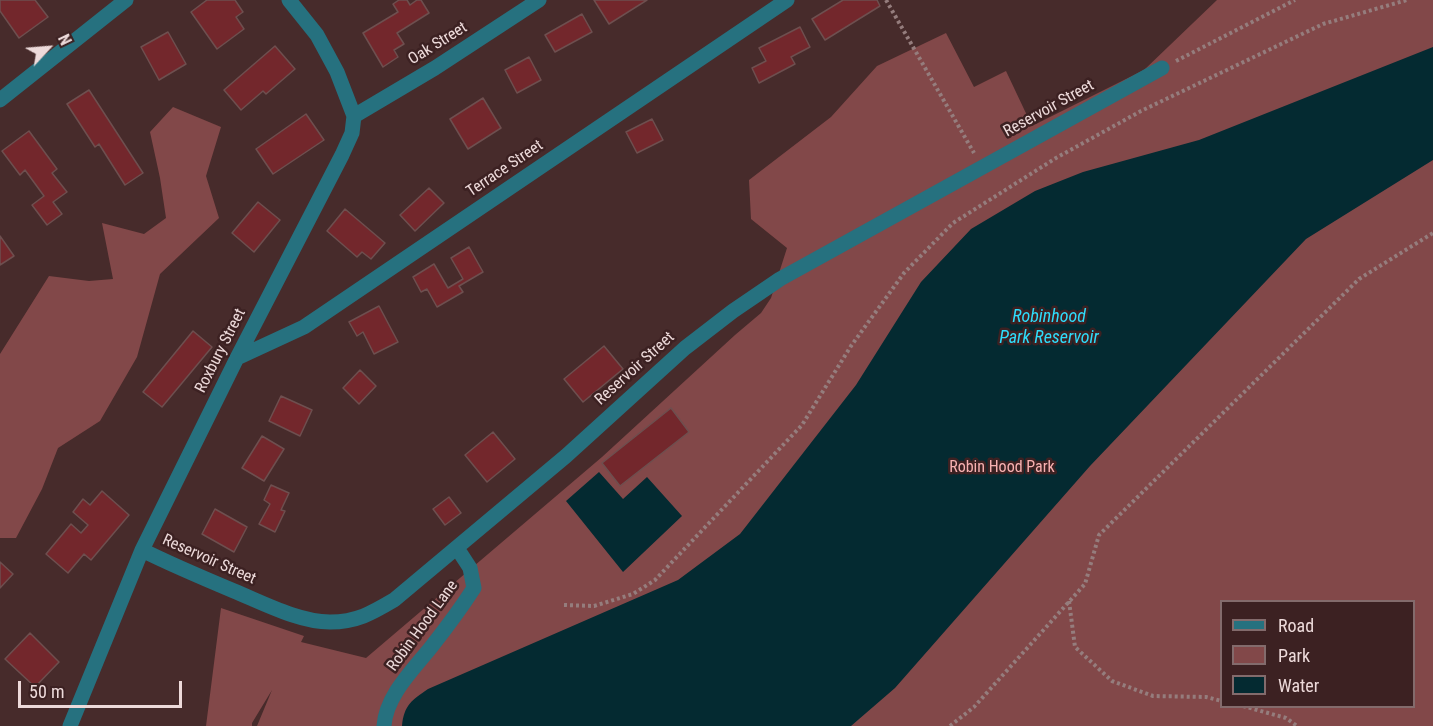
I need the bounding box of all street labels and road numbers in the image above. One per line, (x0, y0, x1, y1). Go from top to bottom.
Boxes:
street label: Oak Street (405, 18, 471, 70)
street label: Reservoir Street (1000, 76, 1098, 142)
street label: Terrace Street (463, 136, 547, 202)
street label: Roxbury Street (192, 306, 250, 396)
street label: Reservoir Street (591, 328, 679, 410)
street label: Reservoir Street (159, 531, 259, 589)
street label: Robin Hood Lane (384, 577, 462, 675)

